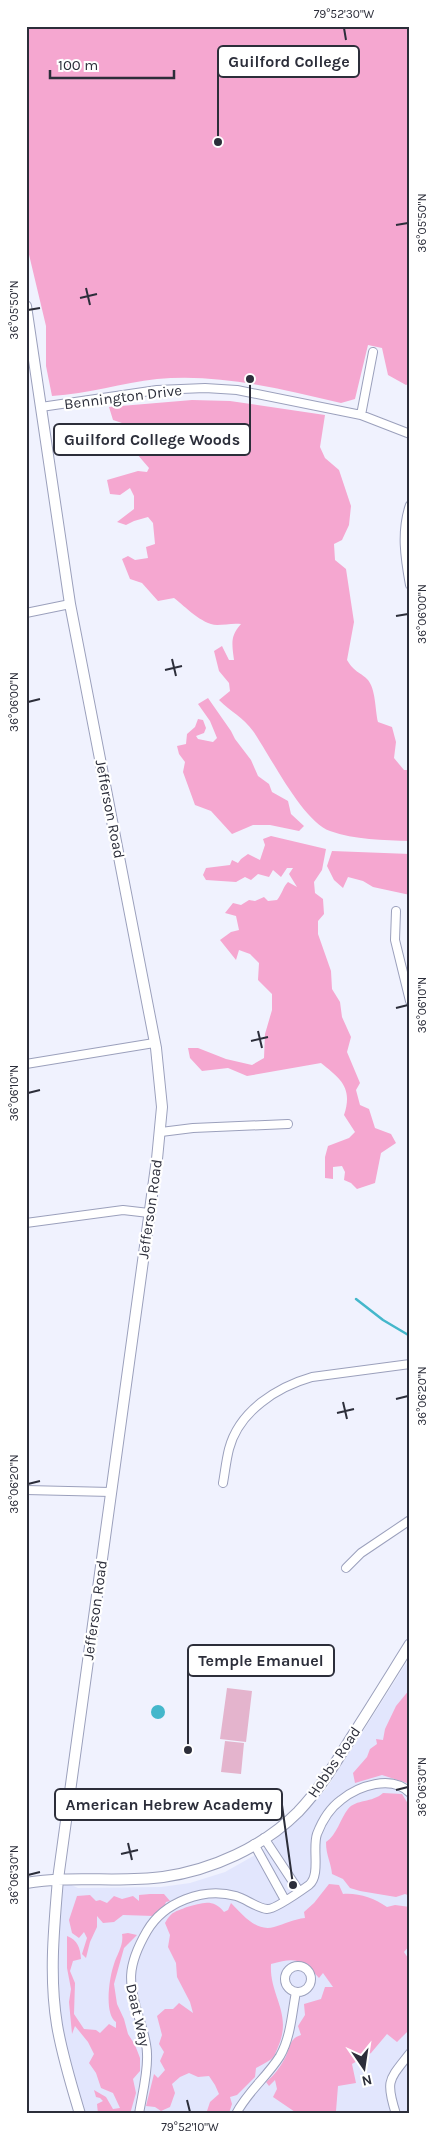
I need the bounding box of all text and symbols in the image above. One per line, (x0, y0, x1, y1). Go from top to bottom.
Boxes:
text: 79°52'30"W (314, 7, 375, 21)
callout: Guilford College (218, 46, 359, 77)
scale bar (50, 48, 174, 80)
text: Guilford College (228, 52, 350, 71)
text: 100 m (58, 56, 98, 74)
text: 36°05'50"N (415, 193, 429, 253)
text: 36°05'50"N (7, 280, 21, 340)
street label: Bennington Drive (63, 381, 183, 413)
callout: Guilford College Woods (54, 424, 250, 455)
text: Guilford College Woods (64, 430, 240, 449)
text: 36°06'00"N (415, 584, 429, 644)
text: 36°06'00"N (7, 672, 21, 732)
street label: Jefferson Road (92, 758, 128, 860)
text: 36°06'10"N (415, 977, 429, 1033)
text: 36°06'10"N (7, 1065, 21, 1121)
street label: Jefferson Road (134, 1158, 166, 1260)
text: 36°06'20"N (415, 1366, 429, 1426)
text: 36°06'20"N (7, 1454, 21, 1514)
street label: Jefferson Road (79, 1559, 111, 1661)
callout: Temple Emanuel (188, 1645, 334, 1676)
text: Temple Emanuel (198, 1651, 324, 1670)
street label: Hobbs Road (304, 1723, 364, 1801)
text: 36°06'30"N (415, 1757, 429, 1817)
callout: American Hebrew Academy (55, 1789, 282, 1820)
text: American Hebrew Academy (66, 1795, 272, 1814)
text: 36°06'30"N (7, 1845, 21, 1905)
street label: Daat Way (122, 1982, 154, 2048)
north arrow (338, 2042, 388, 2092)
text: N (360, 2071, 374, 2090)
text: 79°52'10"W (161, 2120, 219, 2134)

